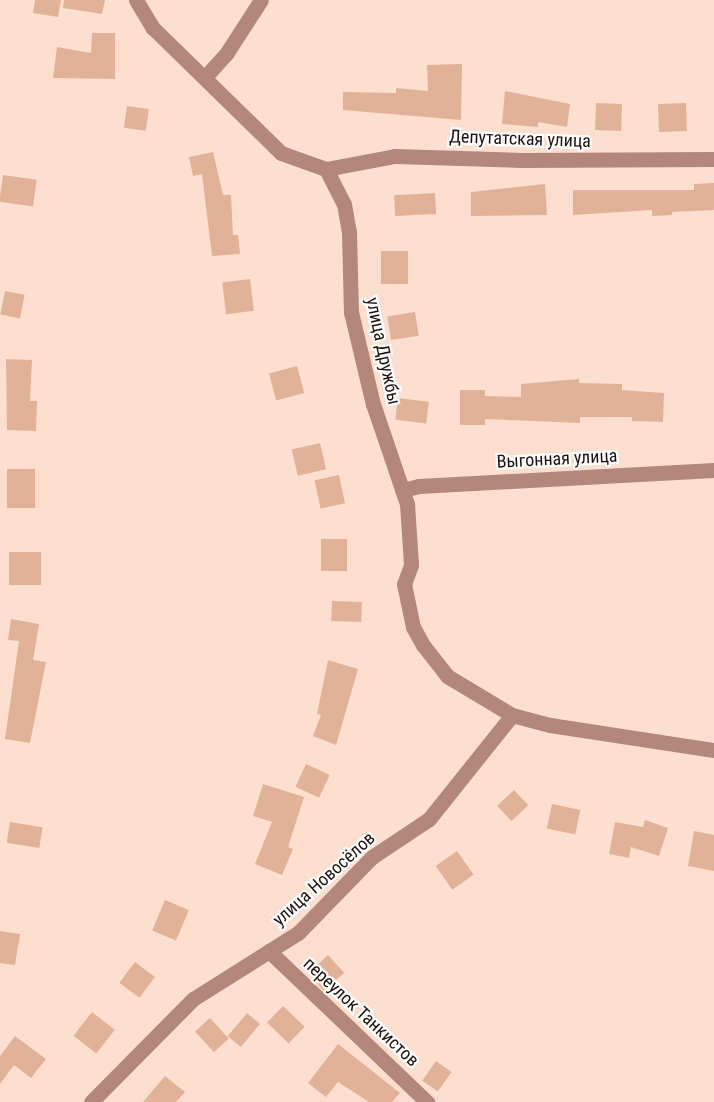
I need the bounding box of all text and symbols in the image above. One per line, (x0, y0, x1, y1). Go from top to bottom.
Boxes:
street label: Депутатская улица (449, 126, 591, 152)
street label: улица Дружбы (361, 296, 405, 406)
street label: Выгонная улица (496, 445, 618, 473)
street label: улица Новосёлов (268, 827, 380, 931)
street label: переулок Танкистов (299, 953, 423, 1071)

